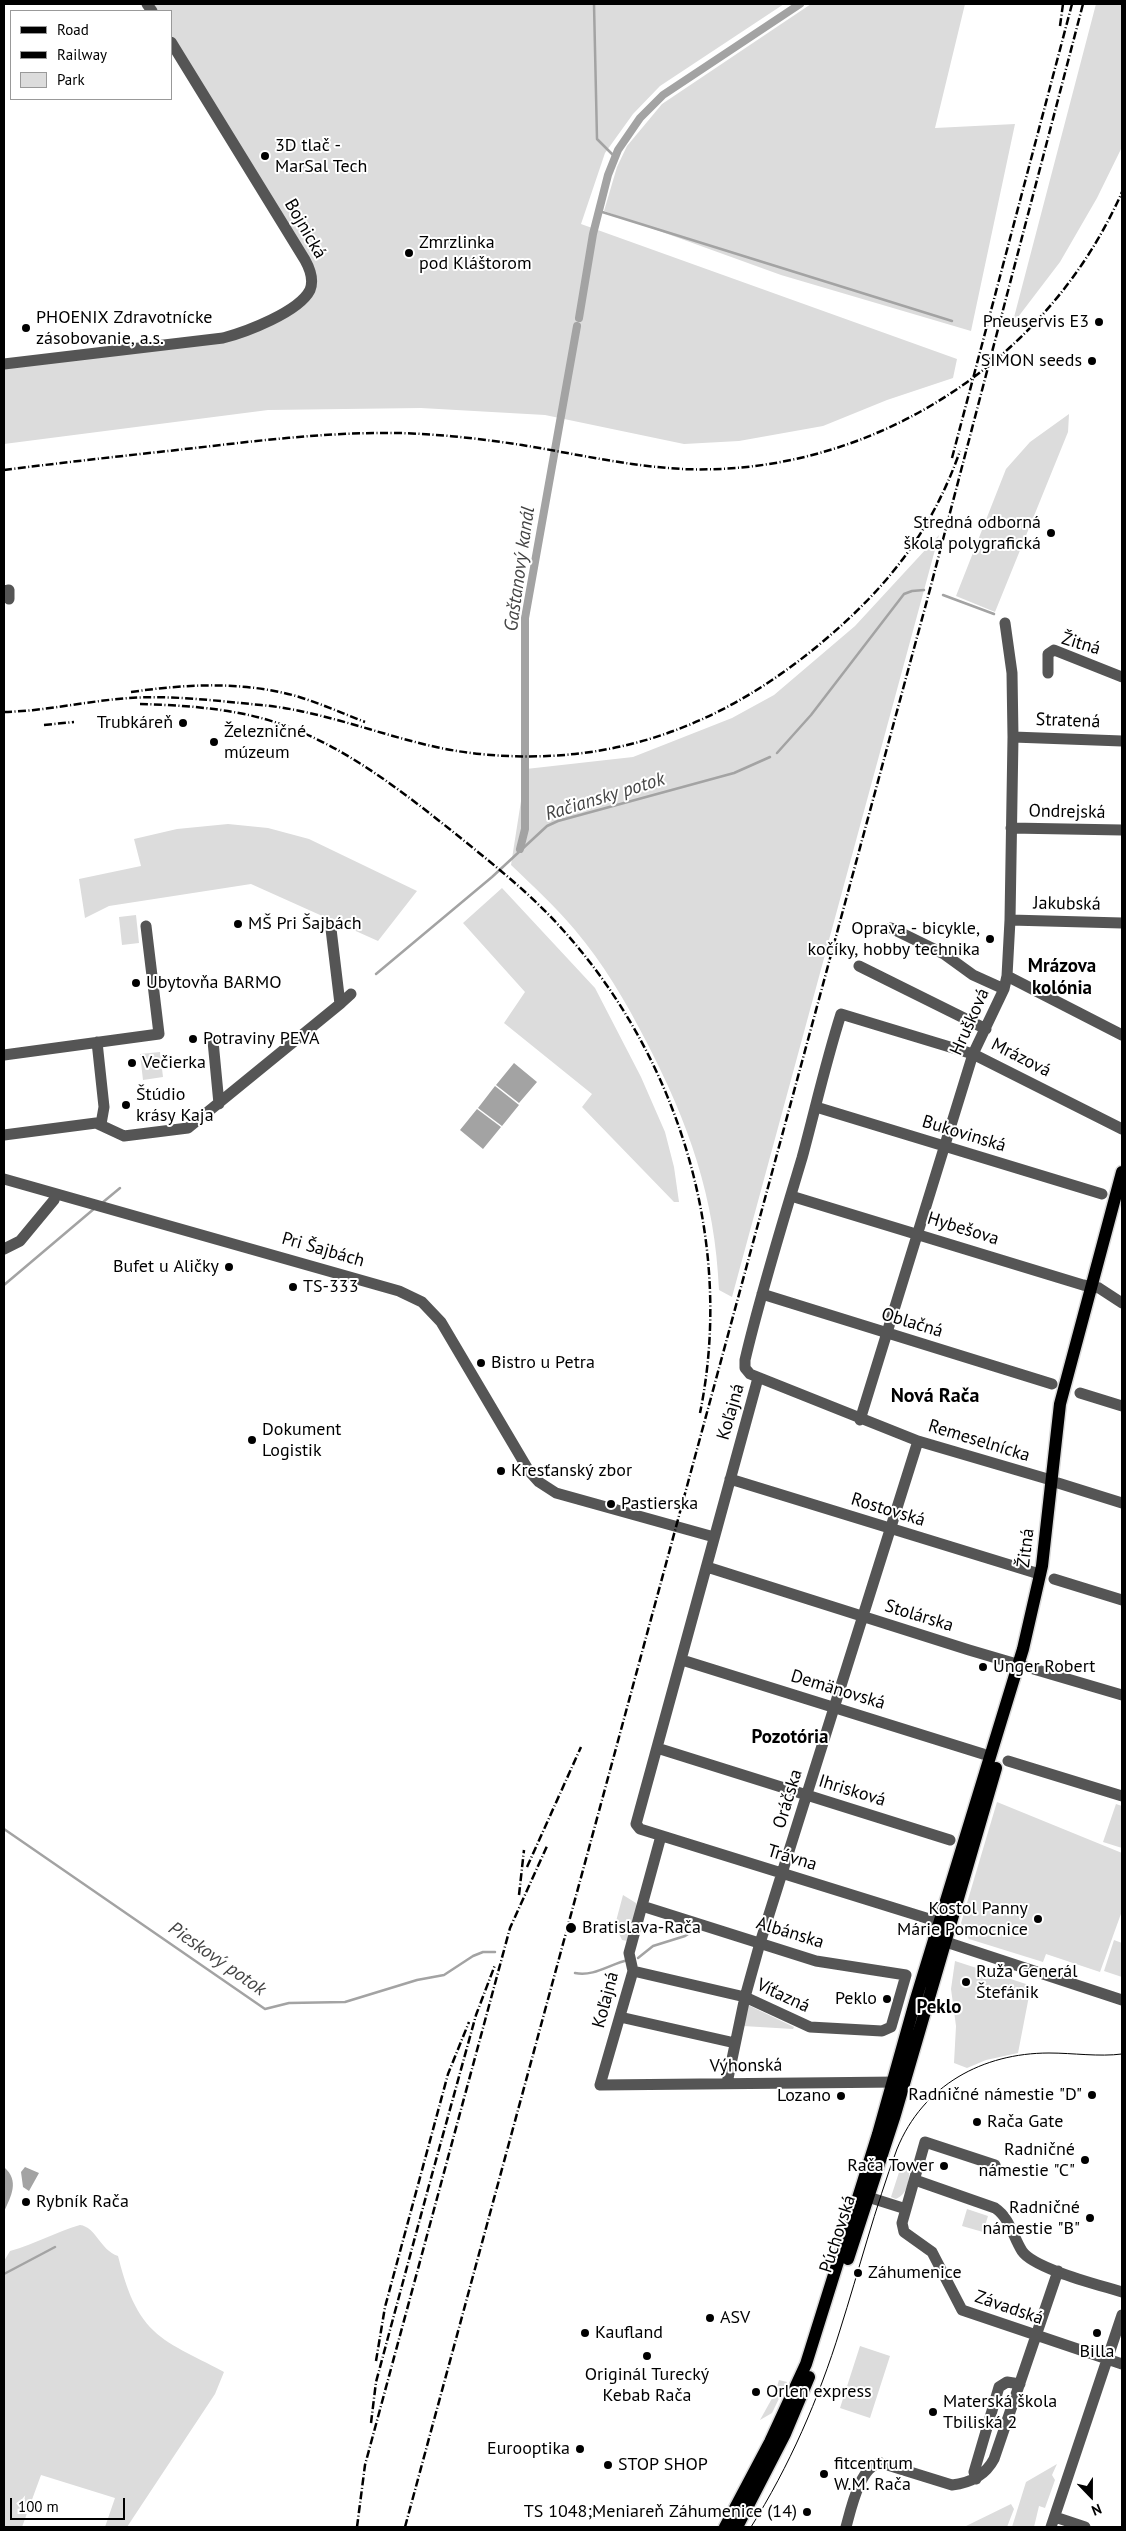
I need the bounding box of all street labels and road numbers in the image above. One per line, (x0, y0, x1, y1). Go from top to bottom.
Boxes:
street label: Bojnická (279, 195, 331, 263)
street label: Žitná (1059, 628, 1103, 660)
street label: Stratená (1035, 709, 1101, 733)
street label: Ondrejská (1028, 801, 1106, 823)
street label: Jakubská (1033, 893, 1101, 915)
street label: Hrušková (946, 985, 994, 1059)
street label: Mrázová (988, 1034, 1054, 1082)
street label: Bukovinská (919, 1111, 1009, 1157)
street label: Hybešova (924, 1208, 1002, 1250)
street label: Pri Šajbách (279, 1228, 367, 1272)
street label: Oblačná (879, 1303, 945, 1343)
street label: Koľajná (713, 1381, 749, 1443)
street label: Remeselnícka (926, 1415, 1032, 1467)
street label: Rostovská (848, 1489, 928, 1531)
street label: Žitná (1013, 1527, 1039, 1569)
street label: Stolárska (882, 1595, 956, 1637)
street label: Demänovská (788, 1665, 888, 1715)
street label: Oráčska (769, 1767, 807, 1831)
street label: Ihrisková (816, 1771, 888, 1811)
street label: Trávna (765, 1840, 819, 1876)
street label: Albánska (754, 1913, 826, 1953)
street label: Koľajná (588, 1969, 624, 2031)
street label: Víťazná (753, 1974, 813, 2018)
street label: Výhonská (709, 2055, 783, 2077)
street label: Púchovská (815, 2192, 861, 2276)
street label: Závadská (972, 2286, 1046, 2330)

